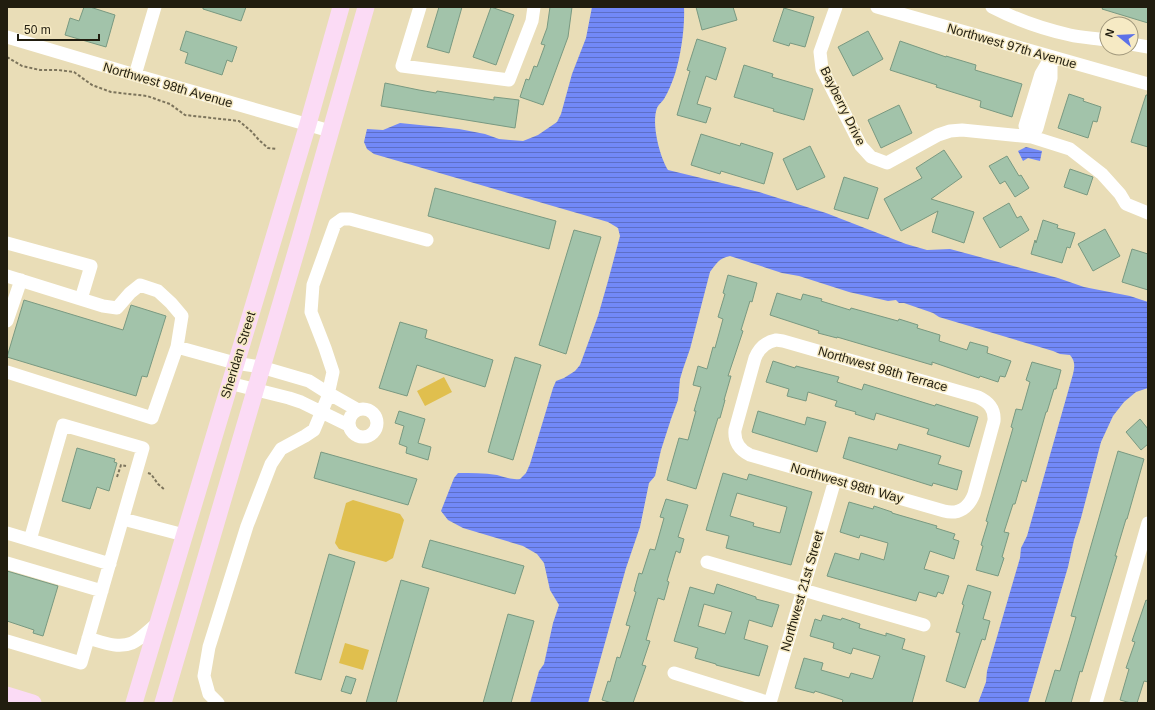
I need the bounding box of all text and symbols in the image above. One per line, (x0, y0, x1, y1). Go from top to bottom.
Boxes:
scale bar (18, 16, 99, 42)
north arrow (1099, 16, 1139, 56)
street label: Northwest 97th Avenue (945, 20, 1079, 72)
text: 50 m (24, 23, 51, 37)
text: N (1103, 27, 1116, 39)
street label: Northwest 98th Avenue (101, 59, 235, 111)
street label: Bayberry Drive (817, 64, 869, 148)
street label: Sheridan Street (218, 309, 258, 400)
street label: Northwest 98th Terrace (816, 343, 950, 395)
street label: Northwest 98th Way (789, 460, 906, 506)
street label: Northwest 21st Street (778, 528, 827, 653)

